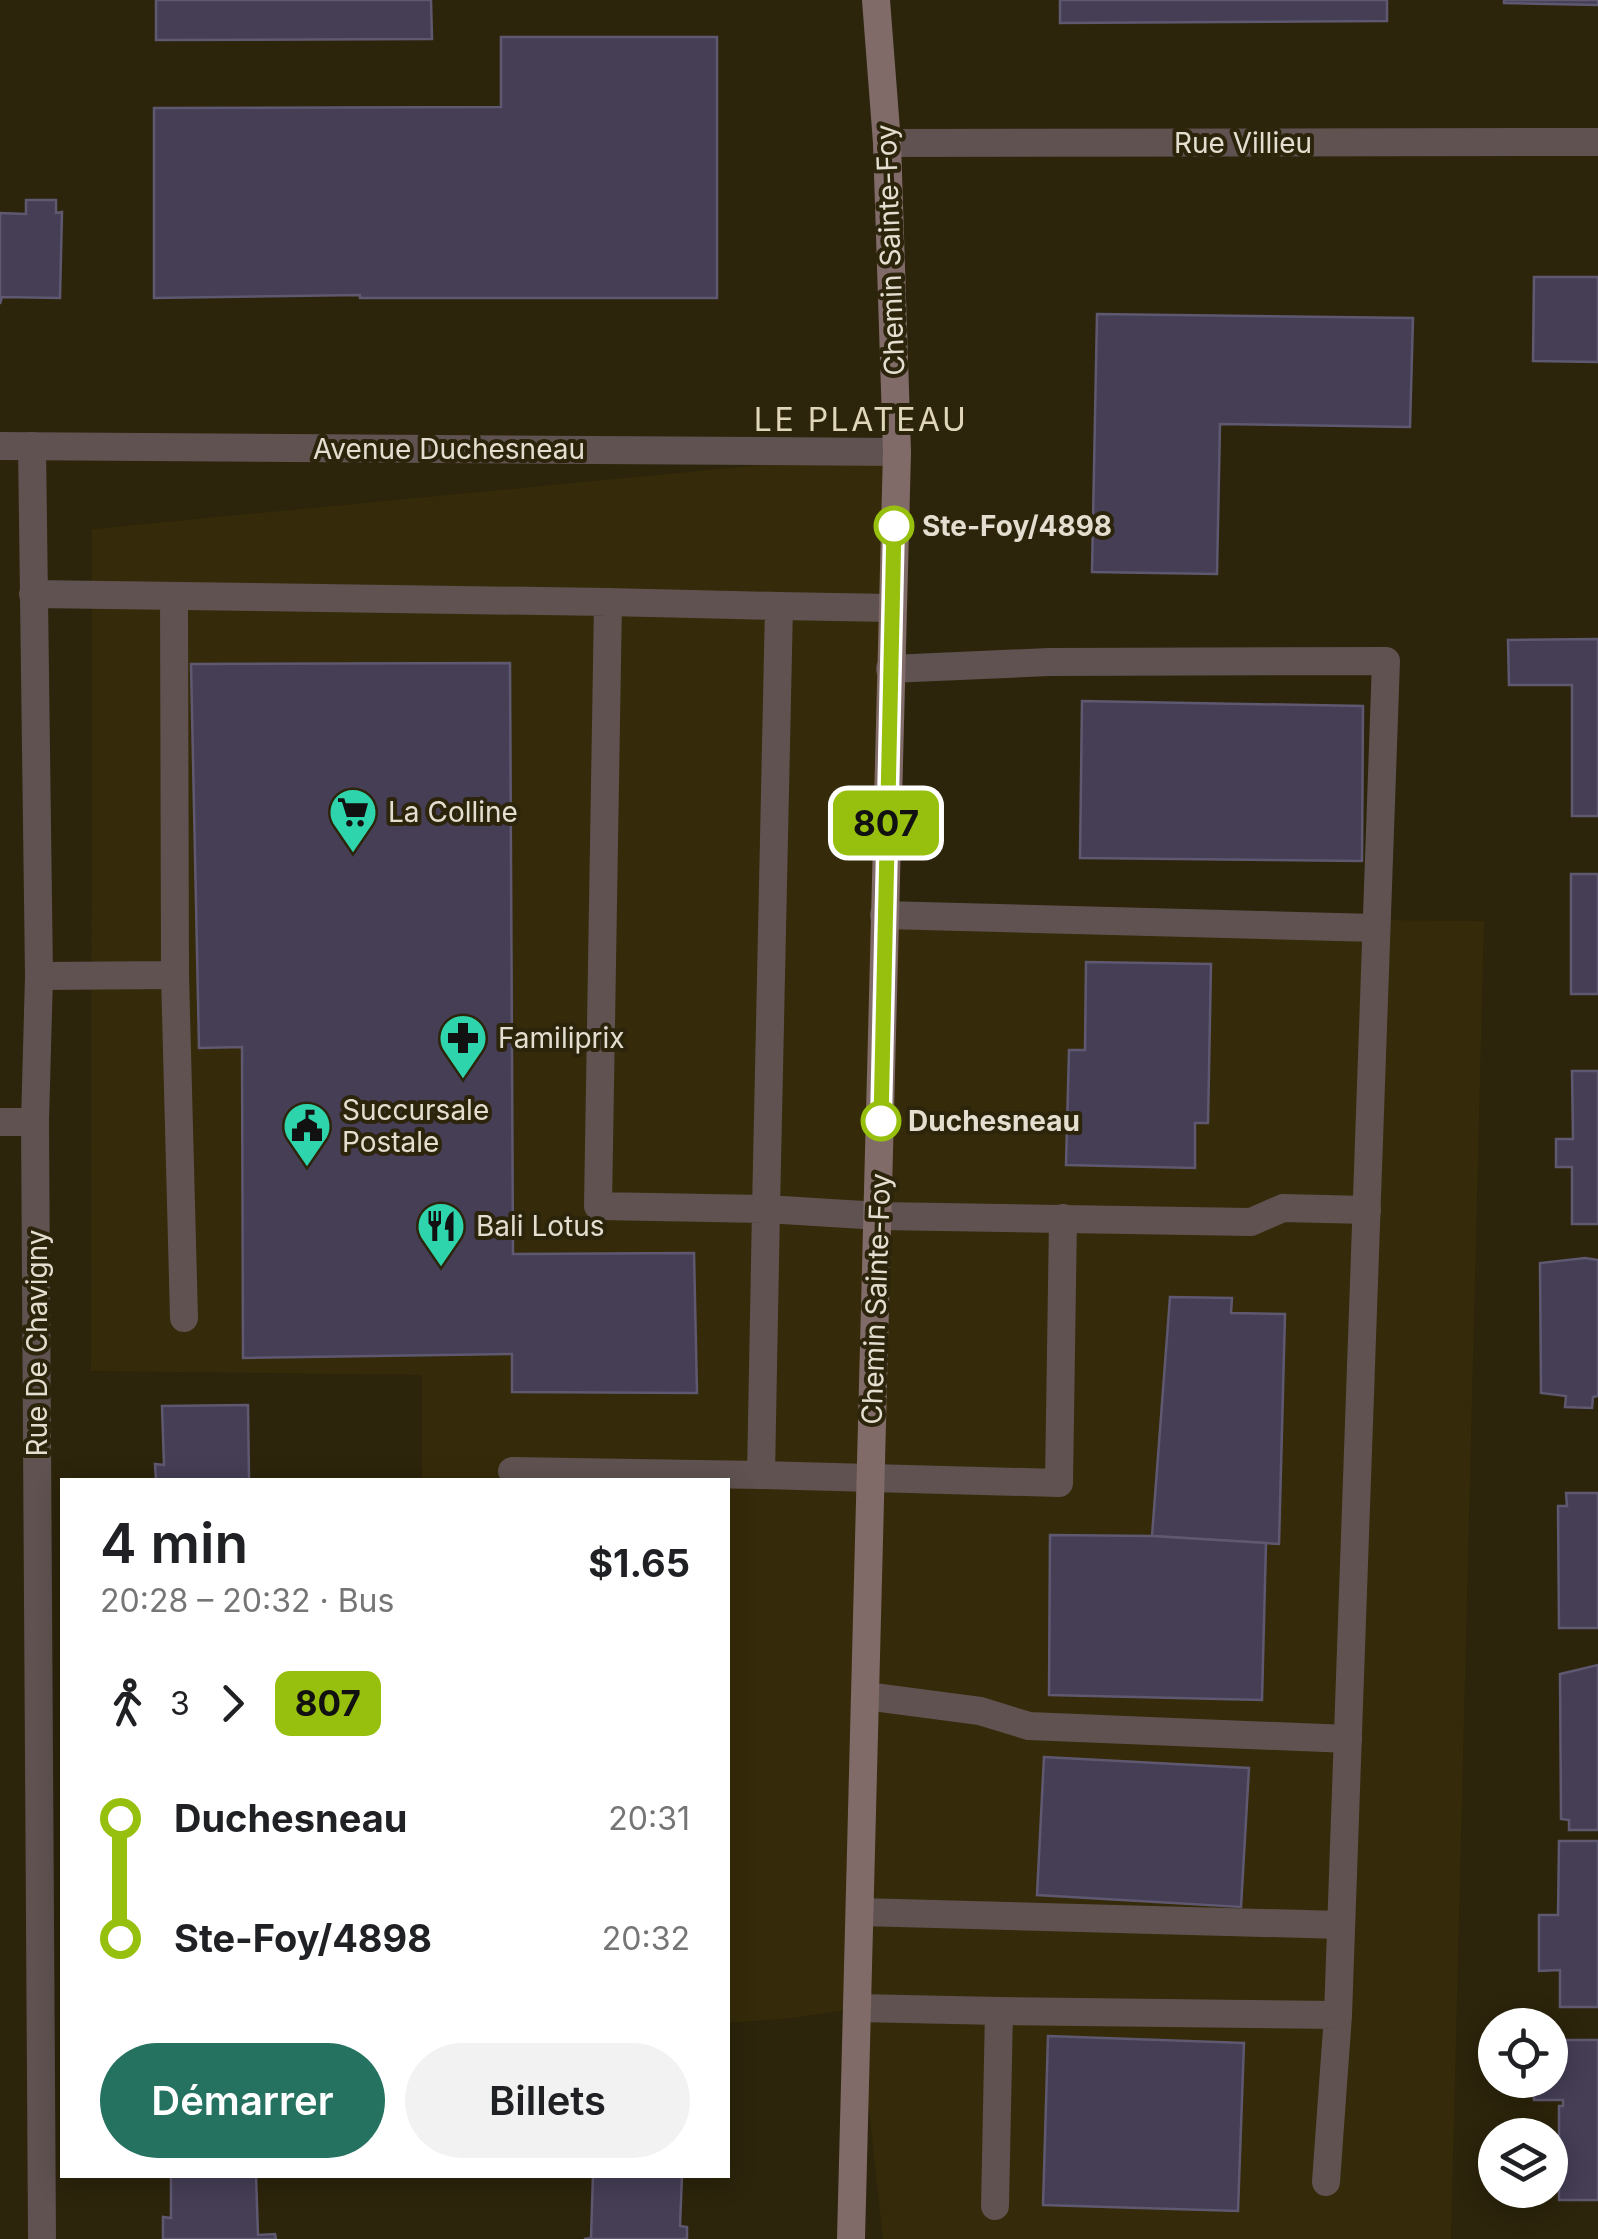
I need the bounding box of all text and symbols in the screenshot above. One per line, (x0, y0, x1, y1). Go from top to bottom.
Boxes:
street label: Chemin Sainte-Foy (869, 124, 911, 376)
street label: Rue Villieu (1174, 126, 1312, 160)
district label: LE PLATEAU (754, 400, 968, 439)
street label: Avenue Duchesneau (313, 432, 585, 466)
marker: Ste-Foy/4898 (875, 507, 913, 545)
place label: Ste-Foy/4898 (922, 509, 1112, 543)
supermarket icon: La Colline (327, 786, 379, 854)
line badge: 807 (828, 790, 944, 856)
place label: La Colline (388, 795, 518, 829)
text: 807 (853, 802, 919, 844)
pharmacy icon: Familiprix (437, 1012, 489, 1080)
place label: Familiprix (498, 1021, 625, 1055)
place label: Succursale Postale (342, 1093, 489, 1159)
public building icon: Succursale Postale (281, 1100, 333, 1168)
marker: Duchesneau (862, 1102, 900, 1140)
place label: Duchesneau (908, 1104, 1080, 1138)
street label: Chemin Sainte-Foy (855, 1173, 897, 1425)
restaurant icon: Bali Lotus (415, 1200, 467, 1268)
place label: Bali Lotus (476, 1209, 605, 1243)
street label: Rue De Chavigny (20, 1229, 54, 1457)
text: 4 min (100, 1510, 248, 1576)
text: $1.65 (588, 1540, 690, 1586)
text: 20:28 – 20:32 · Bus (100, 1581, 394, 1620)
icon: walk (100, 1676, 155, 1731)
icon: forward (205, 1676, 260, 1731)
text: 807 (295, 1682, 361, 1724)
text: 3 (170, 1684, 190, 1723)
text: Duchesneau (174, 1795, 407, 1841)
text: 20:31 (608, 1799, 690, 1838)
text: Ste-Foy/4898 (174, 1915, 432, 1961)
text: 20:32 (602, 1919, 690, 1958)
map controls (1478, 2008, 1568, 2208)
button: locate (1478, 2008, 1568, 2098)
button: Démarrer (100, 2043, 385, 2158)
button: Billets (405, 2043, 690, 2158)
button: layers (1478, 2118, 1568, 2208)

